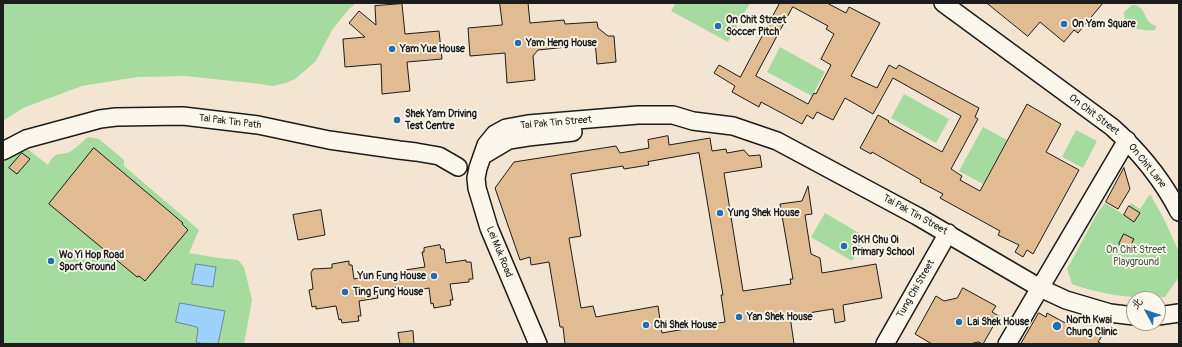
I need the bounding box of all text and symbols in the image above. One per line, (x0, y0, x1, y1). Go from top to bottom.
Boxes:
place label: On Chit Street Soccer Pitch (726, 14, 786, 38)
place label: On Yam Square (1072, 18, 1136, 30)
marker: On Yam Square (1059, 19, 1069, 29)
marker: On Chit Street Soccer Pitch (713, 21, 723, 31)
place label: Yam Heng House (526, 37, 597, 49)
marker: Yam Heng House (513, 38, 523, 48)
place label: Yam Yue House (400, 43, 465, 55)
marker: Yam Yue House (387, 44, 397, 54)
street label: On Chit Street (1066, 92, 1122, 138)
place label: Shek Yam Driving Test Centre (405, 108, 477, 132)
street label: Tai Pak Tin Path (198, 112, 262, 132)
street label: Tai Pak Tin Street (520, 114, 592, 132)
marker: Shek Yam Driving Test Centre (392, 115, 402, 125)
street label: On Chit Lane (1125, 141, 1169, 191)
street label: Tai Pak Tin Street (881, 192, 949, 238)
place label: Yung Shek House (728, 207, 799, 219)
marker: Yung Shek House (715, 208, 725, 218)
street label: Lei Muk Road (483, 225, 515, 279)
place label: SKH Chu Oi Primary School (852, 234, 915, 258)
marker: SKH Chu Oi Primary School (839, 241, 849, 251)
park label: On Chit Street Playground (1106, 244, 1166, 268)
place label: Wo Yi Hop Road Sport Ground (59, 249, 124, 272)
marker: Wo Yi Hop Road Sport Ground (46, 256, 56, 266)
street label: Tung Chi Street (895, 258, 937, 320)
place label: Yun Fung House (358, 270, 426, 282)
marker: Yun Fung House (429, 271, 439, 281)
place label: Ting Fung House (353, 286, 423, 298)
marker: Ting Fung House (340, 287, 350, 297)
north arrow (1126, 291, 1166, 331)
text: 北 (1129, 295, 1146, 312)
place label: Yan Shek House (747, 311, 813, 323)
marker: Yan Shek House (734, 312, 744, 322)
place label: North Kwai Chung Clinic (1066, 314, 1117, 338)
place label: Lai Shek House (967, 316, 1029, 328)
marker: Lai Shek House (954, 317, 964, 327)
place label: Chi Shek House (654, 319, 717, 331)
marker: Chi Shek House (641, 320, 651, 330)
marker: North Kwai Chung Clinic (1051, 320, 1063, 332)

